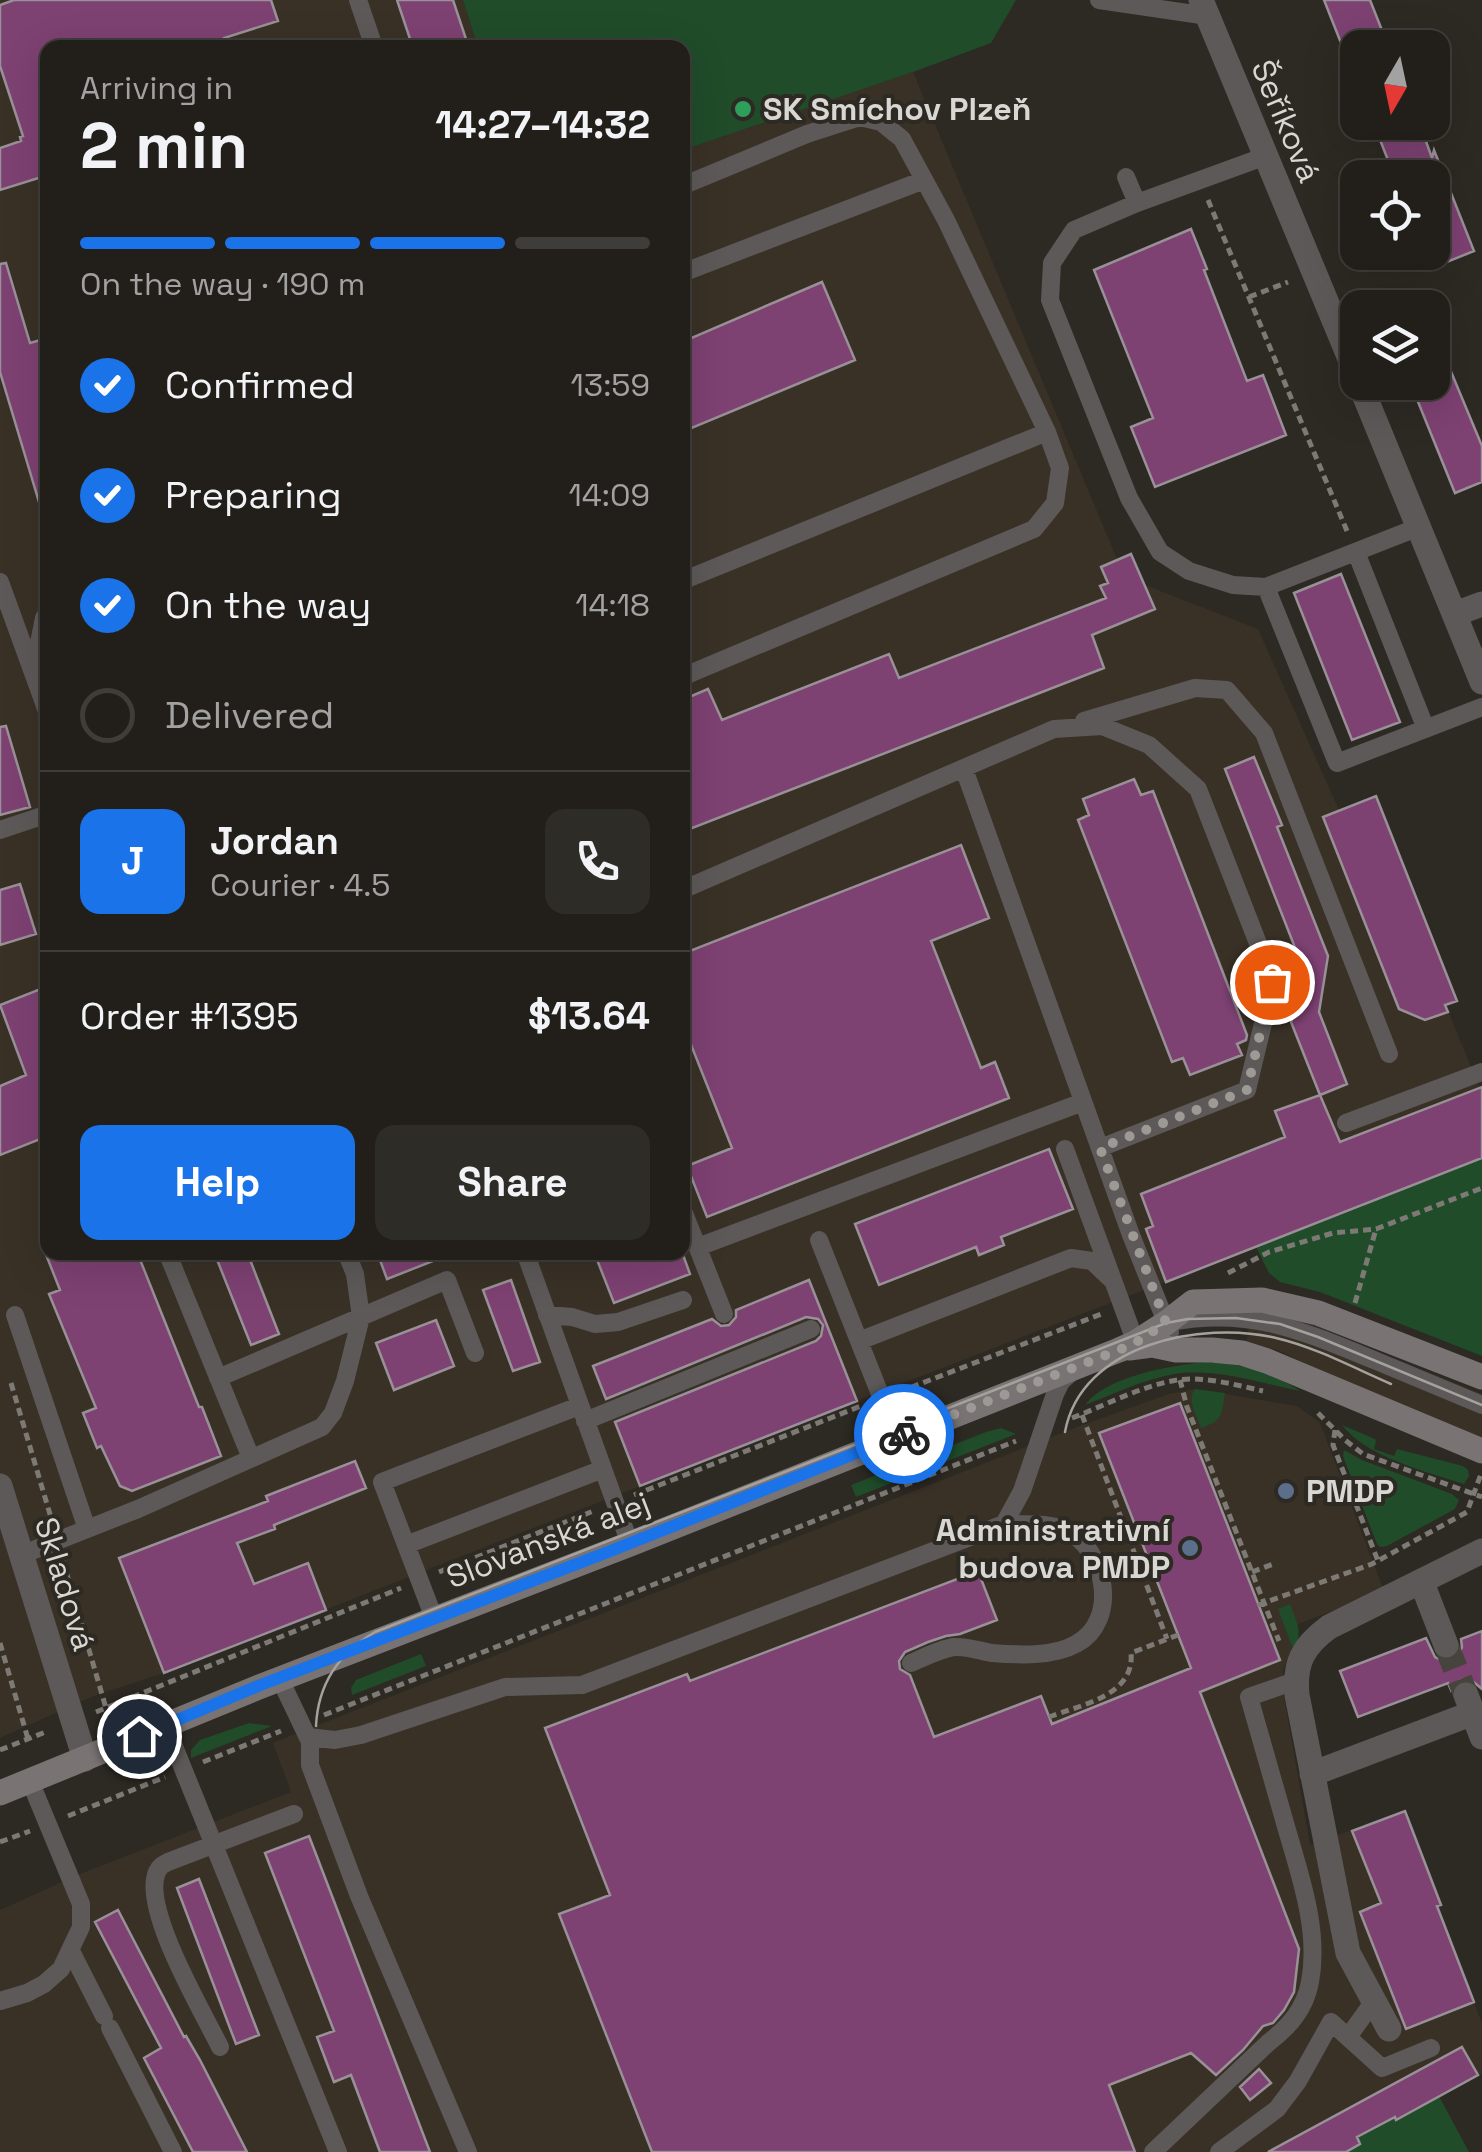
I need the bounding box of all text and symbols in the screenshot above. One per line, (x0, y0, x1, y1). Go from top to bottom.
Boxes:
north arrow (1340, 30, 1450, 140)
map controls (1340, 30, 1450, 400)
street label: Šeříková (1242, 54, 1330, 188)
text: Arriving in (80, 68, 233, 108)
place label: SK Smíchov Plzeň (763, 89, 1031, 129)
marker: SK Smíchov Plzeň (732, 98, 754, 120)
text: 14:27–14:32 (435, 101, 650, 149)
text: 2 min (80, 104, 248, 187)
button: locate (1340, 160, 1450, 270)
text: On the way · 190 m (80, 264, 365, 304)
button: layers (1340, 290, 1450, 400)
icon: check (80, 358, 135, 413)
text: Confirmed (165, 361, 355, 409)
text: 13:59 (570, 365, 650, 405)
icon: check (80, 468, 135, 523)
text: Preparing (165, 471, 342, 519)
text: 14:09 (568, 475, 650, 515)
icon: check (80, 578, 135, 633)
text: On the way (165, 581, 371, 629)
text: 14:18 (575, 585, 650, 625)
text: Delivered (165, 691, 334, 739)
button: phone (545, 809, 650, 914)
text: Jordan (210, 817, 339, 865)
text: J (121, 837, 144, 885)
text: Courier · 4.5 (210, 865, 391, 905)
pin (1230, 940, 1315, 1025)
icon: bag (1245, 955, 1300, 1010)
text: Order #1395 (80, 992, 299, 1040)
text: $13.64 (528, 992, 650, 1040)
button: Help (80, 1125, 355, 1240)
button: Share (375, 1125, 650, 1240)
courier (854, 1384, 954, 1484)
icon: bike (877, 1407, 932, 1462)
place label: PMDP (1306, 1471, 1394, 1511)
marker: PMDP (1275, 1480, 1297, 1502)
street label: Slovanská alej (441, 1483, 655, 1597)
place label: Administrativní budova PMDP (936, 1510, 1170, 1587)
street label: Skladová (26, 1512, 104, 1656)
marker: Administrativní budova PMDP (1179, 1537, 1201, 1559)
pin (97, 1694, 182, 1779)
icon: home (112, 1709, 167, 1764)

